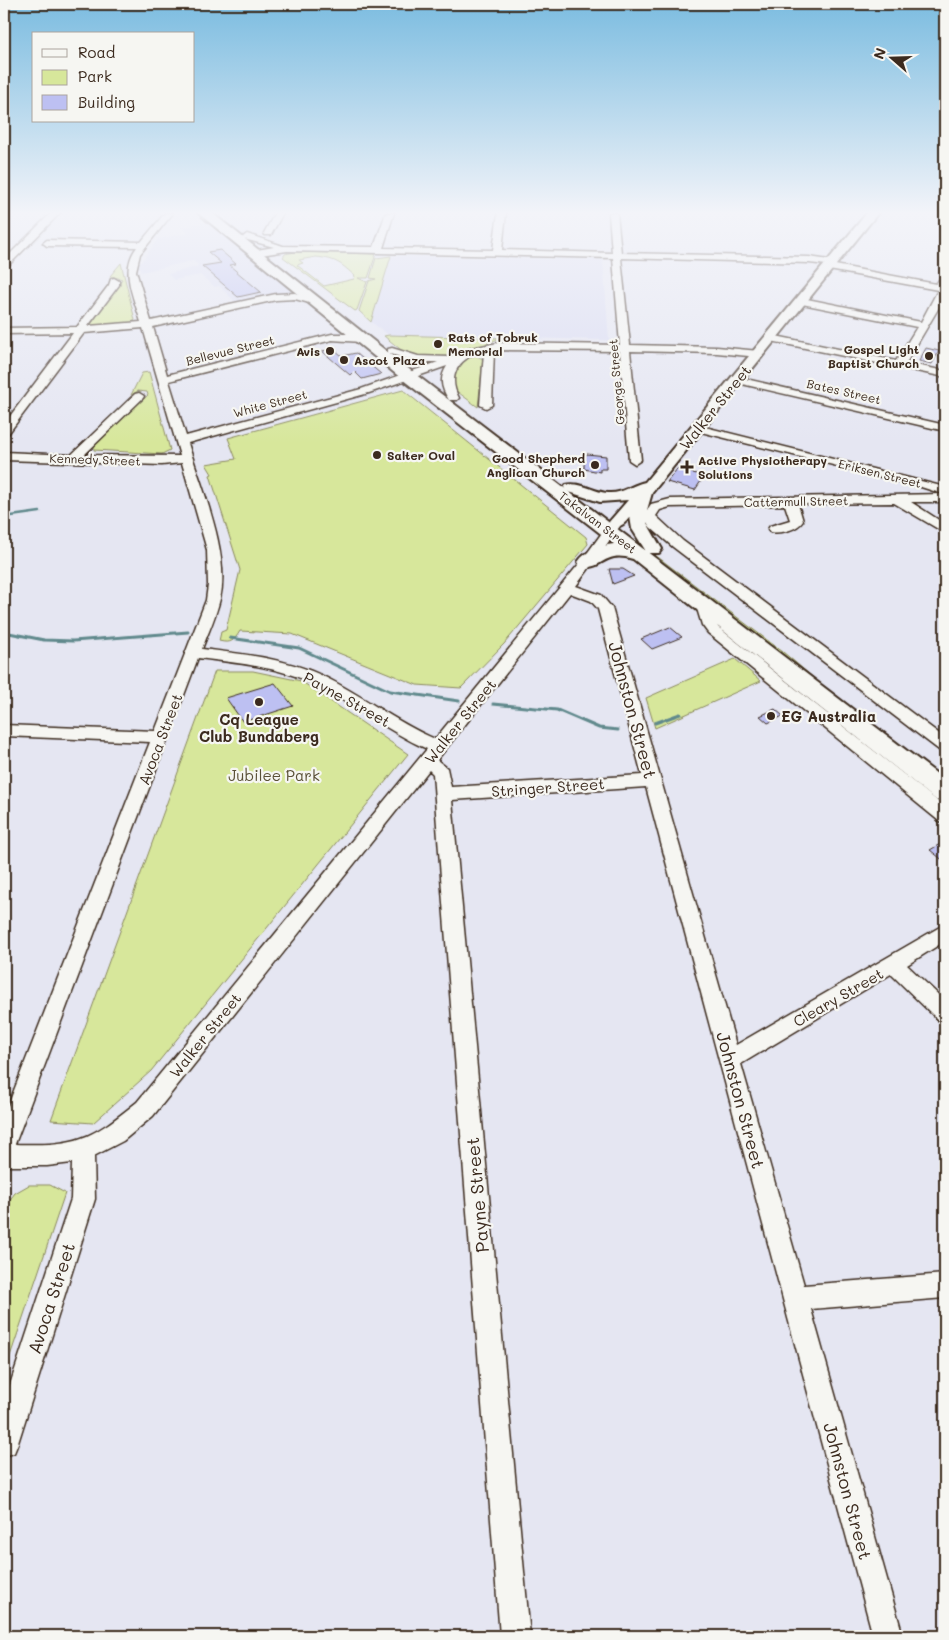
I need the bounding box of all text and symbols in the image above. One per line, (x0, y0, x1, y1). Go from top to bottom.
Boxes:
legend (32, 32, 195, 122)
north arrow (866, 32, 916, 82)
text: Road (78, 42, 115, 62)
text: N (869, 45, 890, 62)
text: Park (78, 66, 112, 86)
text: Building (78, 92, 135, 112)
place label: Rats of Tobruk Memorial (448, 329, 538, 359)
street label: Bellevue Street (184, 331, 276, 369)
marker: Rats of Tobruk Memorial (432, 338, 444, 350)
street label: George Street (604, 339, 628, 425)
place label: Gospel Light Baptist Church (828, 341, 919, 371)
place label: Avis (296, 343, 320, 359)
marker: Avis (324, 345, 336, 357)
marker: Gospel Light Baptist Church (923, 350, 935, 362)
place label: Ascot Plaza (354, 352, 425, 368)
marker: Ascot Plaza (338, 354, 350, 366)
street label: Walker Street (675, 360, 755, 454)
street label: Bates Street (805, 375, 883, 407)
street label: White Street (231, 385, 309, 421)
place label: Salter Oval (387, 447, 455, 463)
street label: Kennedy Street (49, 449, 141, 469)
marker: Salter Oval (371, 449, 383, 461)
place label: Good Shepherd Anglican Church (486, 450, 585, 480)
place label: Active Physiotherapy Solutions (698, 452, 828, 482)
street label: Eriksen Street (837, 455, 923, 491)
marker: Good Shepherd Anglican Church (589, 459, 601, 471)
marker: Active Physiotherapy Solutions (680, 460, 694, 474)
street label: Takalvan Street (556, 487, 640, 557)
street label: Cattermull Street (744, 492, 848, 510)
street label: Johnston Street (603, 639, 663, 781)
street label: Payne Street (300, 667, 394, 731)
street label: Walker Street (420, 674, 500, 768)
street label: Avoca Street (133, 690, 187, 788)
marker: Cq League Club Bundaberg (253, 696, 265, 708)
place label: EG Australia (781, 706, 876, 726)
place label: Cq League Club Bundaberg (199, 709, 319, 746)
marker: EG Australia (765, 710, 777, 722)
park label: Jubilee Park (228, 765, 320, 785)
street label: Stringer Street (491, 773, 605, 801)
street label: Cleary Street (789, 963, 887, 1031)
street label: Walker Street (165, 988, 245, 1082)
street label: Johnston Street (711, 1029, 771, 1171)
street label: Payne Street (460, 1136, 494, 1254)
street label: Avoca Street (22, 1239, 80, 1357)
street label: Johnston Street (818, 1420, 878, 1562)

